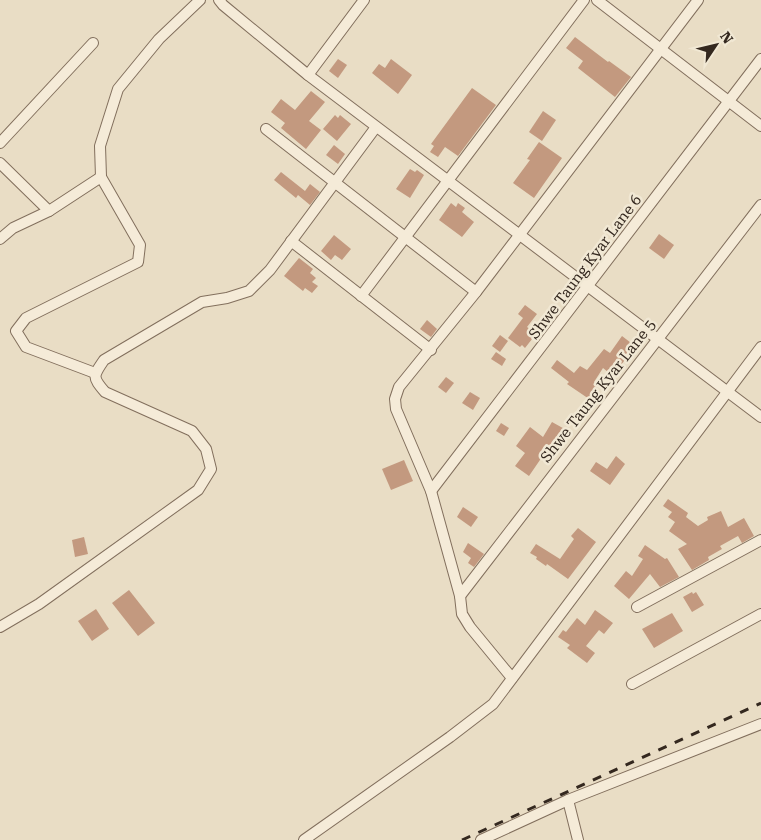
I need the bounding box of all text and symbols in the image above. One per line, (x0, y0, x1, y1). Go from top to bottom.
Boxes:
north arrow (691, 20, 741, 70)
text: N (717, 29, 736, 47)
street label: Shwe Taung Kyar Lane 6 (525, 191, 645, 343)
street label: Shwe Taung Kyar Lane 5 (537, 316, 659, 466)

